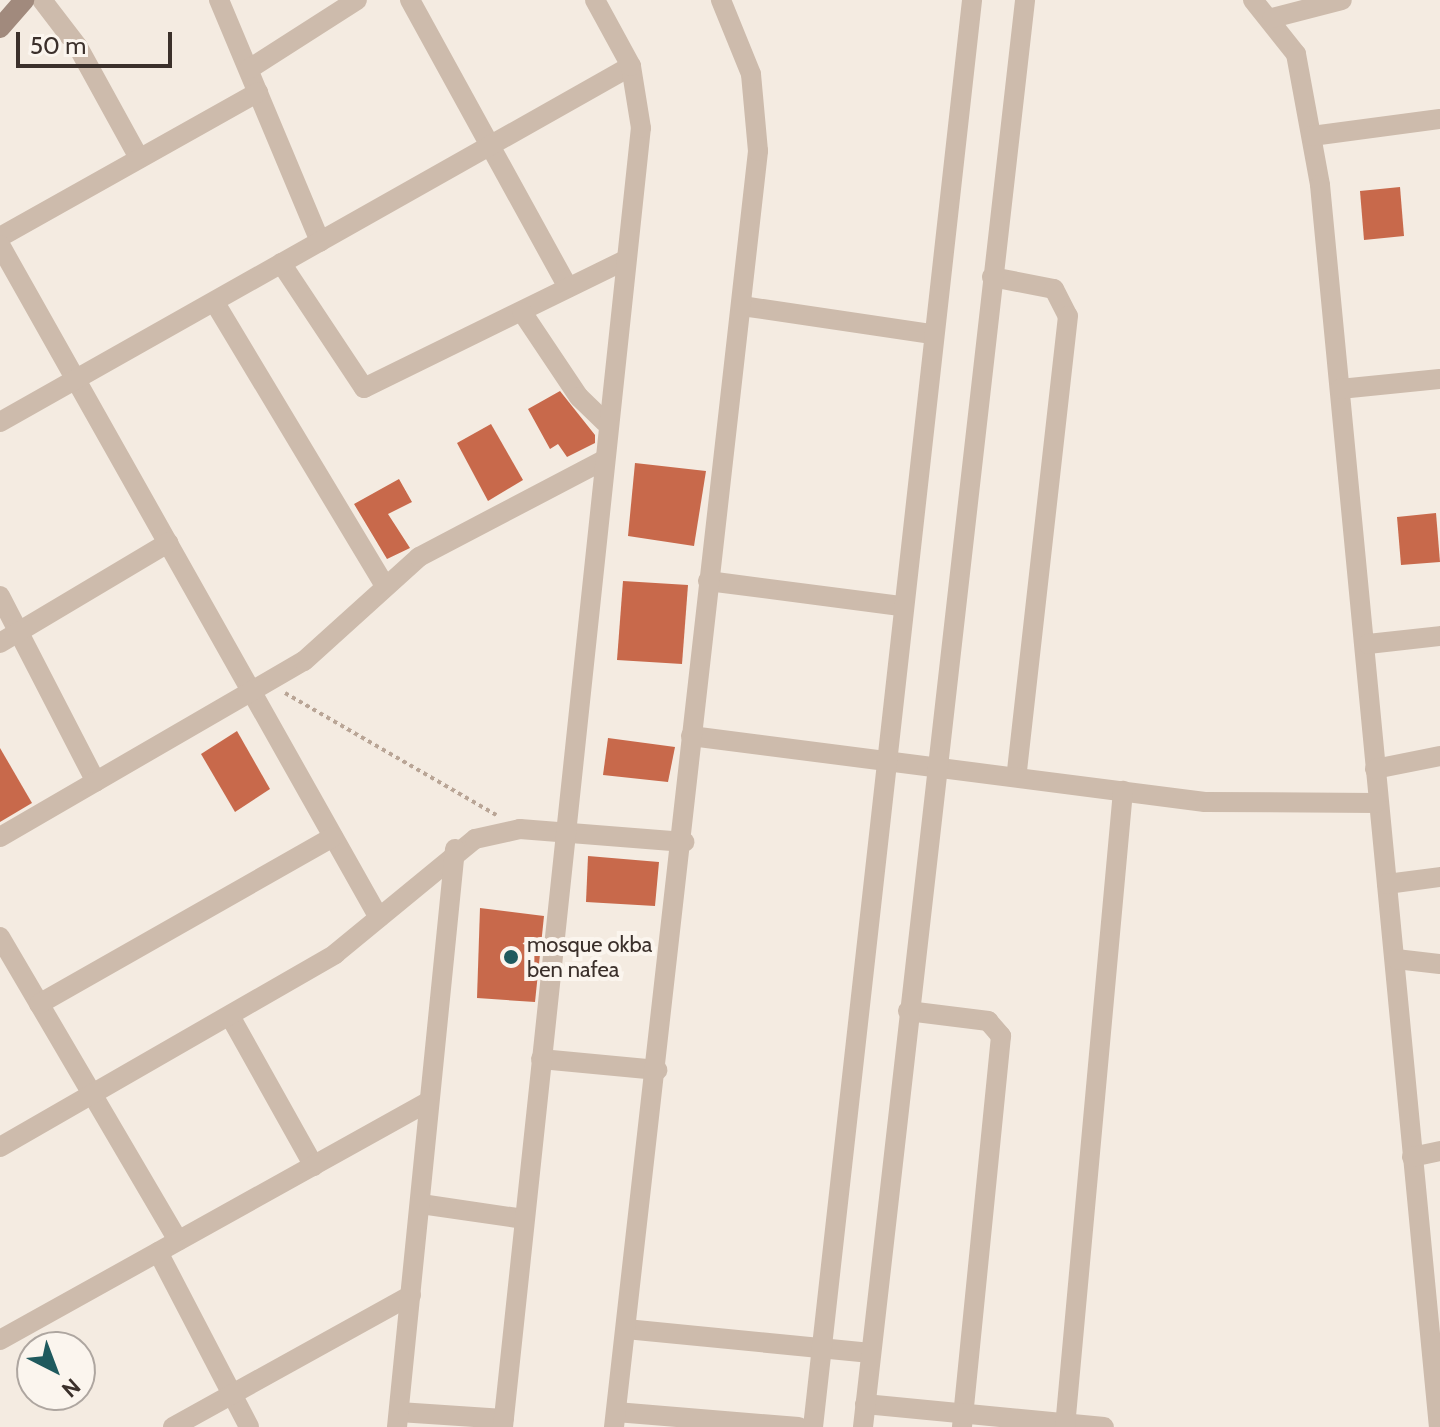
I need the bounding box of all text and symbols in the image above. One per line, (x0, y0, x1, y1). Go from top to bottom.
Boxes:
scale bar (20, 16, 176, 66)
text: 50 m (30, 31, 86, 60)
place label: mosque okba ben nafea (527, 931, 652, 982)
marker: mosque okba ben nafea (502, 948, 520, 966)
north arrow (16, 1331, 96, 1411)
text: N (56, 1372, 86, 1403)

